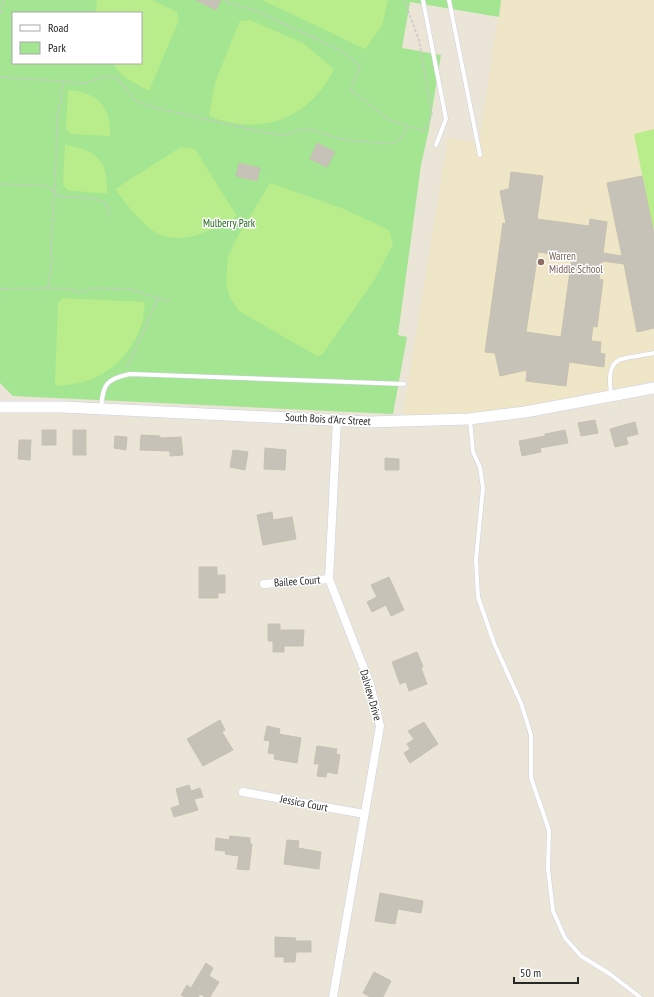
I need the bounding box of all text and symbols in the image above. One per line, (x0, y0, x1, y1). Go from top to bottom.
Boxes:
legend (12, 12, 142, 64)
text: Road (48, 20, 68, 35)
text: Park (48, 40, 66, 55)
park label: Mulberry Park (203, 216, 256, 230)
place label: Warren Middle School (549, 249, 603, 276)
marker: Warren Middle School (536, 257, 546, 267)
street label: South Bois d'Arc Street (285, 410, 371, 428)
street label: Bailee Court (273, 572, 321, 590)
street label: Dalview Drive (357, 668, 385, 723)
street label: Jessica Court (278, 791, 329, 814)
scale bar (514, 959, 578, 985)
text: 50 m (520, 965, 541, 980)

